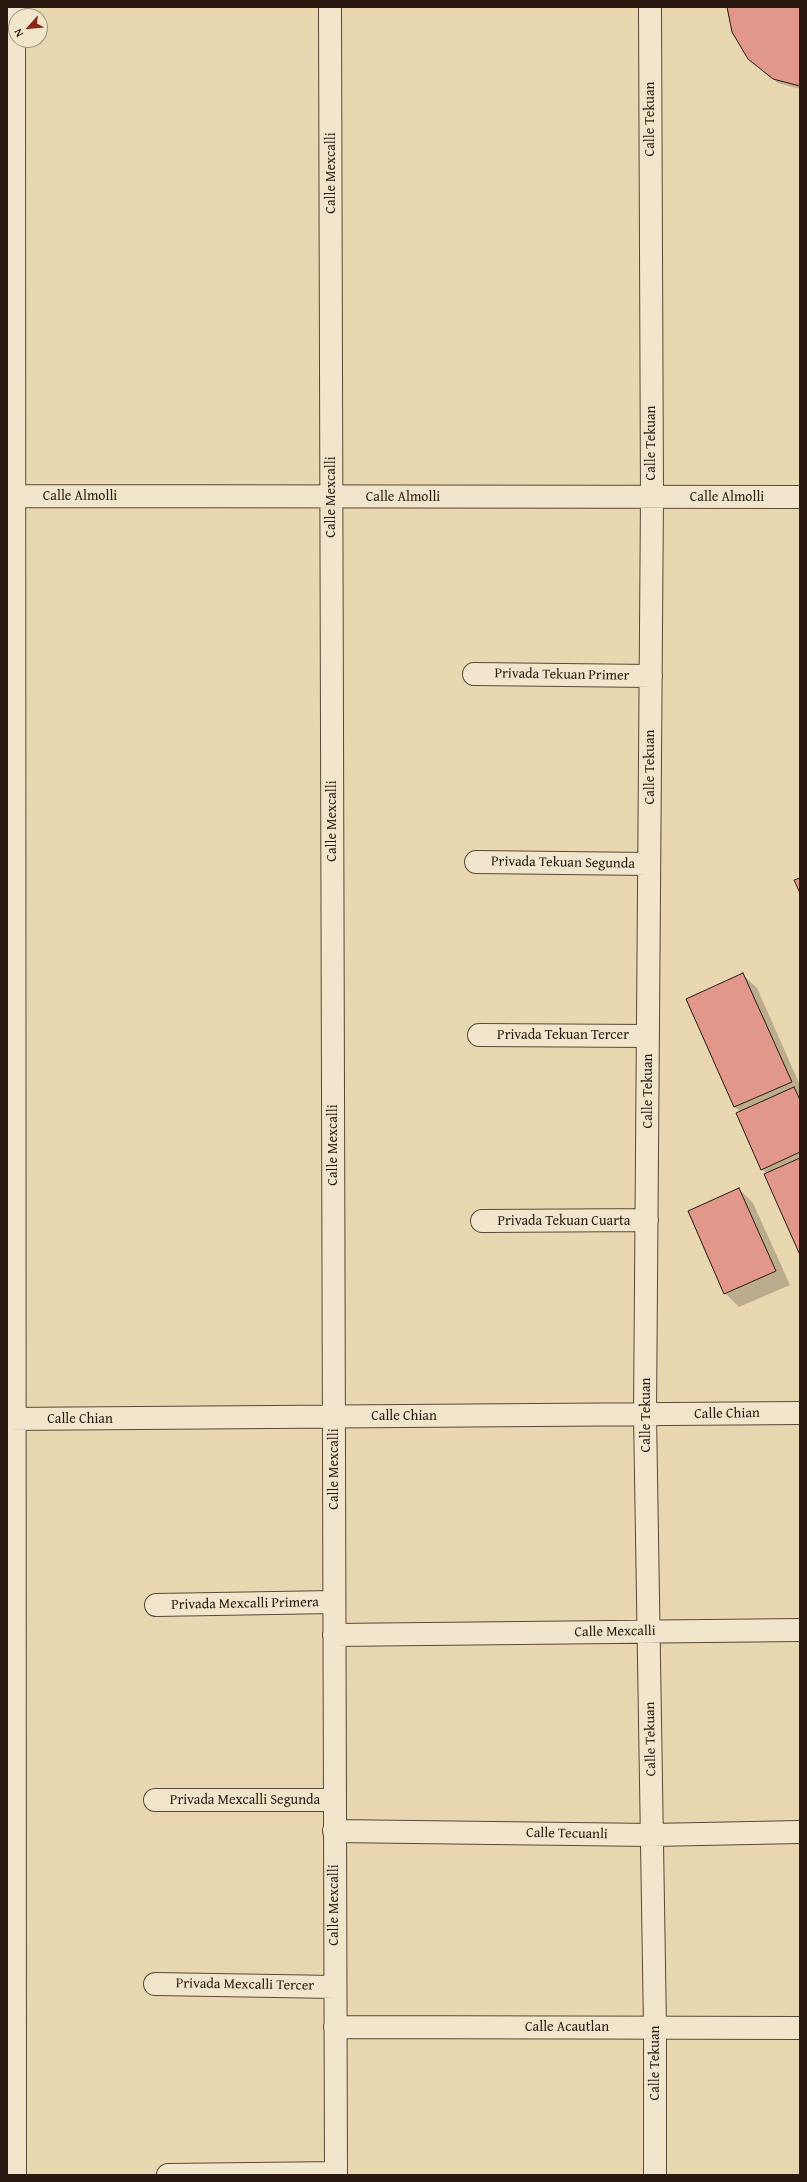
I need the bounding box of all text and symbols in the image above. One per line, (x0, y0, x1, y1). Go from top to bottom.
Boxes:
north arrow (8, 8, 48, 48)
text: N (9, 26, 27, 40)
street label: Calle Tekuan (642, 82, 658, 156)
street label: Calle Mexcalli (323, 132, 339, 214)
street label: Calle Tekuan (643, 406, 659, 480)
street label: Calle Mexcalli (323, 456, 339, 538)
street label: Calle Almolli (43, 488, 117, 504)
street label: Calle Almolli (366, 489, 440, 505)
street label: Calle Almolli (690, 489, 764, 505)
street label: Privada Tekuan Primer (494, 665, 630, 685)
street label: Calle Tekuan (642, 730, 658, 804)
street label: Calle Mexcalli (324, 780, 340, 862)
street label: Privada Tekuan Segunda (491, 853, 635, 873)
street label: Privada Tekuan Tercer (497, 1027, 629, 1043)
street label: Calle Tekuan (640, 1054, 656, 1128)
street label: Calle Mexcalli (325, 1104, 341, 1186)
street label: Privada Tekuan Cuarta (498, 1213, 630, 1229)
street label: Calle Tekuan (638, 1378, 654, 1452)
street label: Calle Chian (694, 1405, 760, 1423)
street label: Calle Chian (371, 1408, 437, 1424)
street label: Calle Chian (47, 1411, 113, 1427)
street label: Calle Mexcalli (326, 1428, 342, 1510)
street label: Privada Mexcalli Primera (171, 1594, 319, 1614)
street label: Calle Mexcalli (574, 1623, 656, 1641)
street label: Calle Tekuan (642, 1701, 660, 1777)
street label: Privada Mexcalli Segunda (170, 1792, 320, 1808)
street label: Calle Tecuanli (526, 1825, 608, 1843)
street label: Calle Mexcalli (326, 1864, 342, 1946)
street label: Privada Mexcalli Tercer (176, 1975, 314, 1995)
street label: Calle Acautlan (525, 2019, 609, 2035)
street label: Calle Tekuan (647, 2026, 663, 2100)

